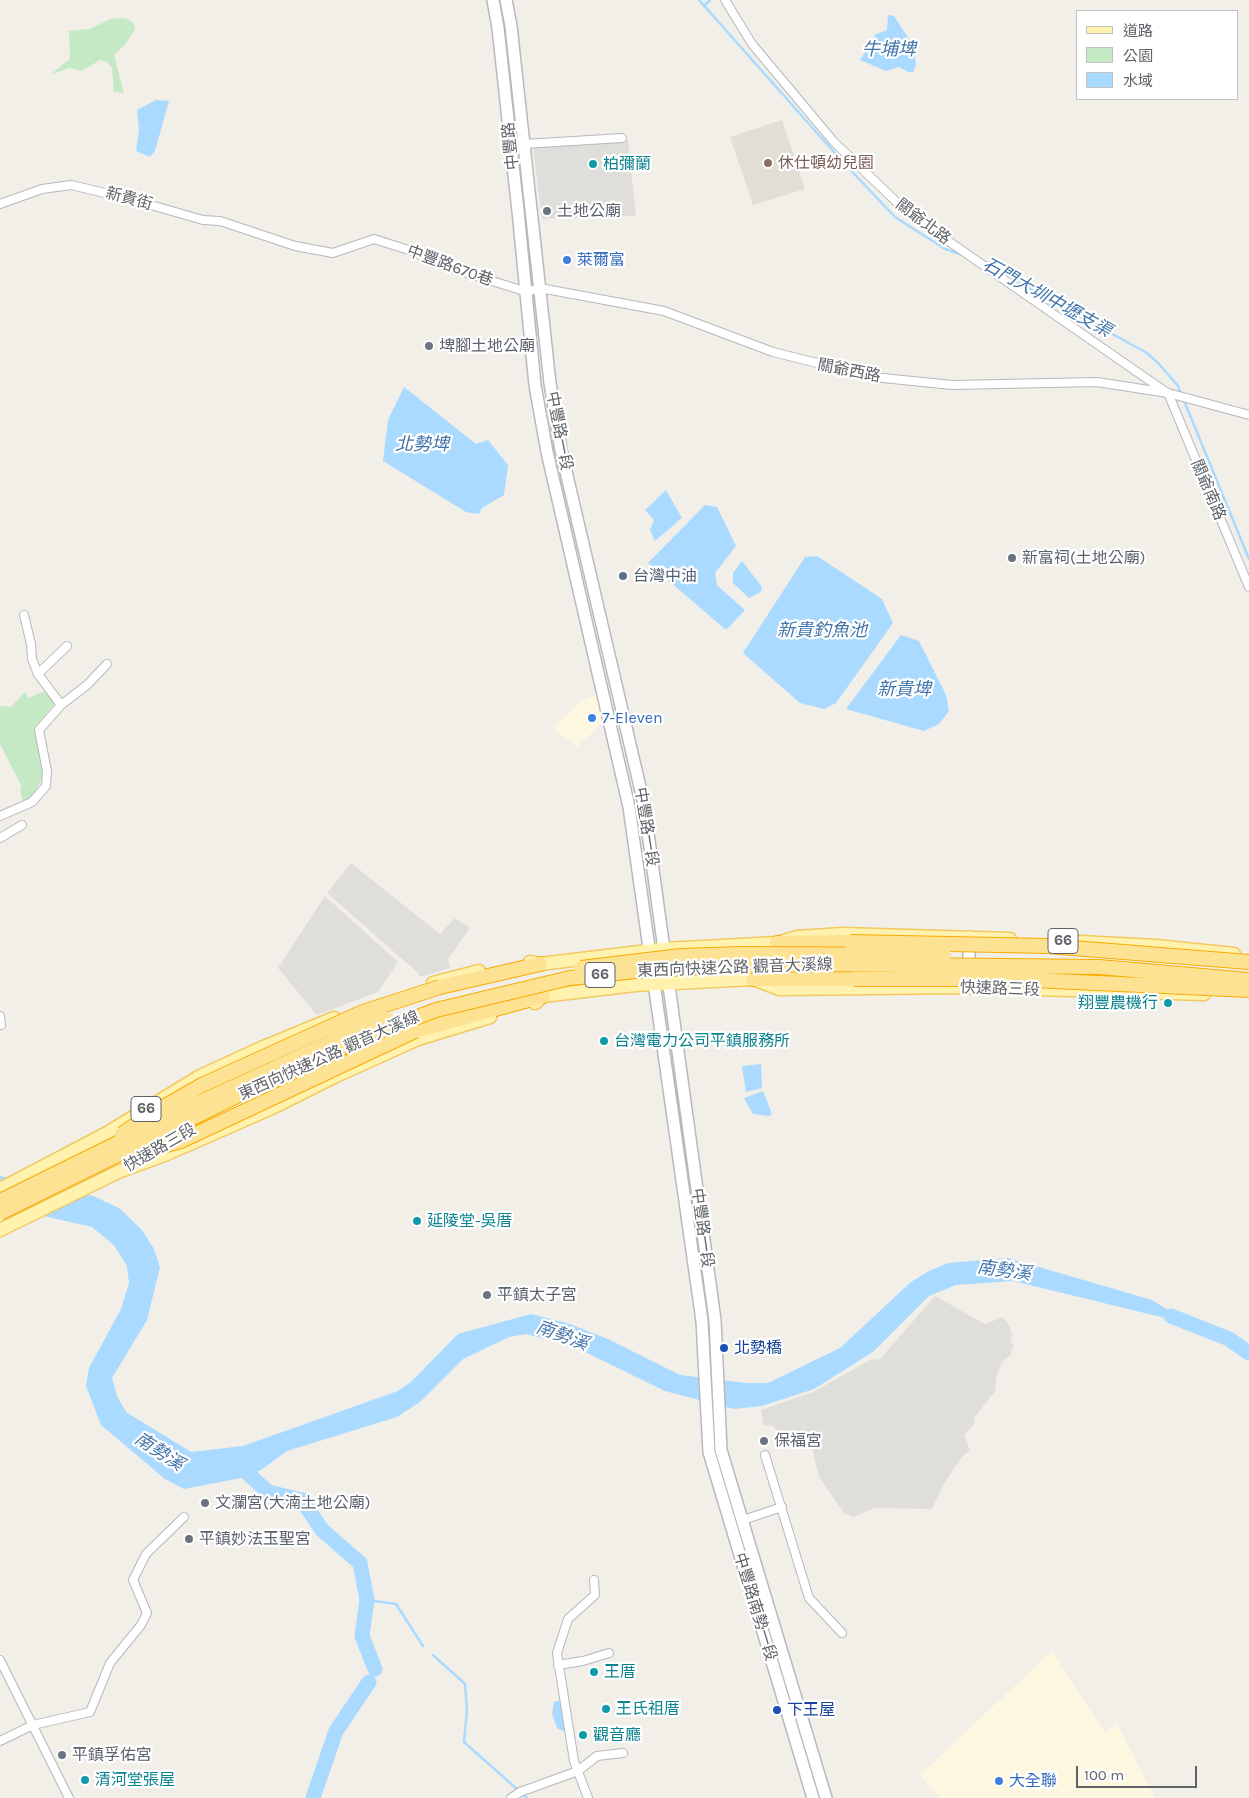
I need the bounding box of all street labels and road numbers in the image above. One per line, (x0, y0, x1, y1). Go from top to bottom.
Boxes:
street label: 中豐路 (499, 121, 523, 171)
street label: 新貴街 (103, 184, 155, 214)
street label: 關爺北路 (892, 195, 954, 249)
street label: 中豐路670巷 (404, 242, 496, 290)
street label: 關爺西路 (816, 355, 882, 387)
street label: 中豐路一段 (542, 390, 576, 472)
street label: 關爺南路 (1187, 457, 1229, 523)
street label: 中豐路一段 (630, 786, 662, 868)
road number: 66 (1048, 928, 1078, 954)
street label: 東西向快速公路 觀音大溪線 (637, 955, 833, 981)
road number: 66 (585, 962, 615, 988)
street label: 快速路三段 (960, 978, 1040, 1000)
street label: 東西向快速公路 觀音大溪線 (236, 1007, 422, 1105)
road number: 66 (131, 1096, 161, 1122)
street label: 快速路三段 (121, 1120, 199, 1176)
street label: 中豐路一段 (687, 1187, 717, 1269)
street label: 中豐路南勢一段 (729, 1551, 781, 1663)

